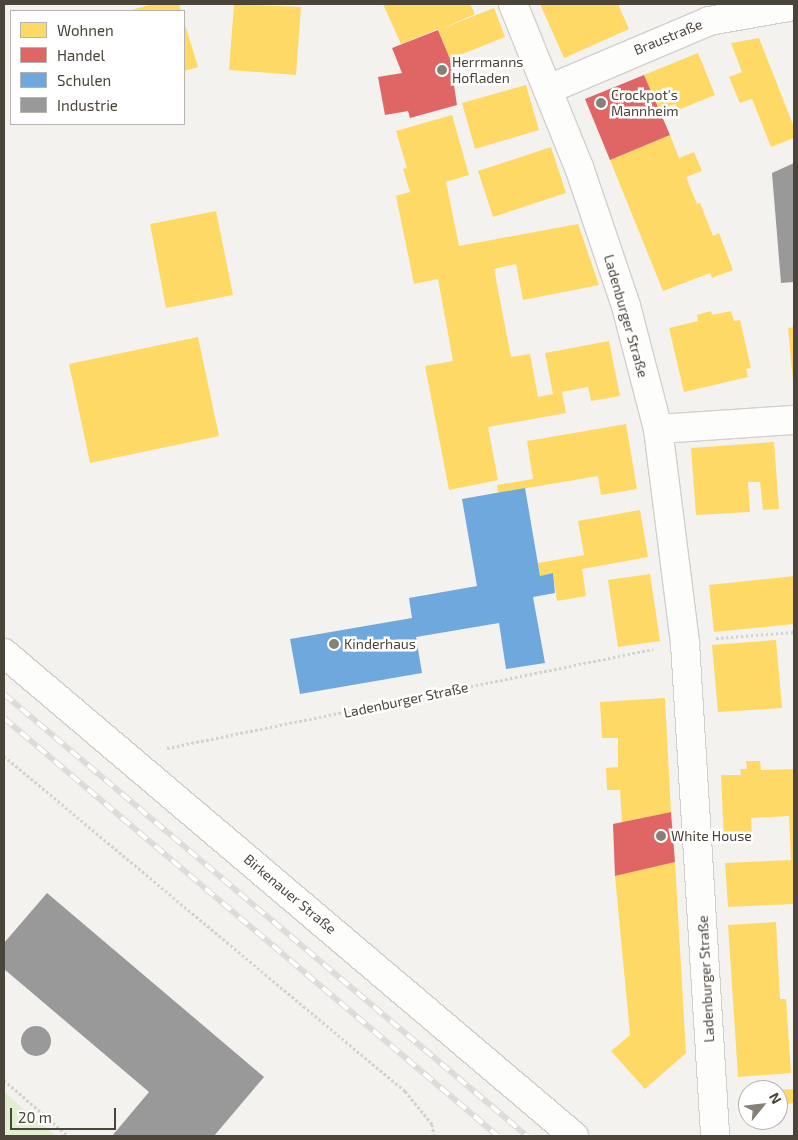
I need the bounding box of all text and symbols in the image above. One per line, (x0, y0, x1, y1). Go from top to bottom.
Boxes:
legend (10, 10, 185, 125)
street label: Braustraße (631, 16, 705, 58)
text: Wohnen (57, 21, 114, 39)
text: Handel (57, 46, 105, 64)
place label: Herrmanns Hofladen (452, 54, 523, 86)
marker: Herrmanns Hofladen (436, 64, 448, 76)
text: Schulen (57, 71, 111, 89)
place label: Crockpot's Mannheim (611, 87, 679, 120)
text: Industrie (57, 96, 118, 114)
marker: Crockpot's Mannheim (595, 97, 607, 109)
street label: Ladenburger Straße (600, 252, 652, 380)
place label: Kinderhaus (344, 636, 416, 652)
marker: Kinderhaus (328, 638, 340, 650)
street label: Ladenburger Straße (342, 679, 470, 721)
place label: White House (671, 828, 752, 844)
marker: White House (655, 830, 667, 842)
street label: Birkenauer Straße (240, 850, 340, 938)
street label: Ladenburger Straße (694, 915, 718, 1043)
north arrow (738, 1080, 788, 1130)
text: N (766, 1089, 786, 1107)
scale bar (12, 1098, 119, 1130)
text: 20 m (18, 1108, 52, 1126)

